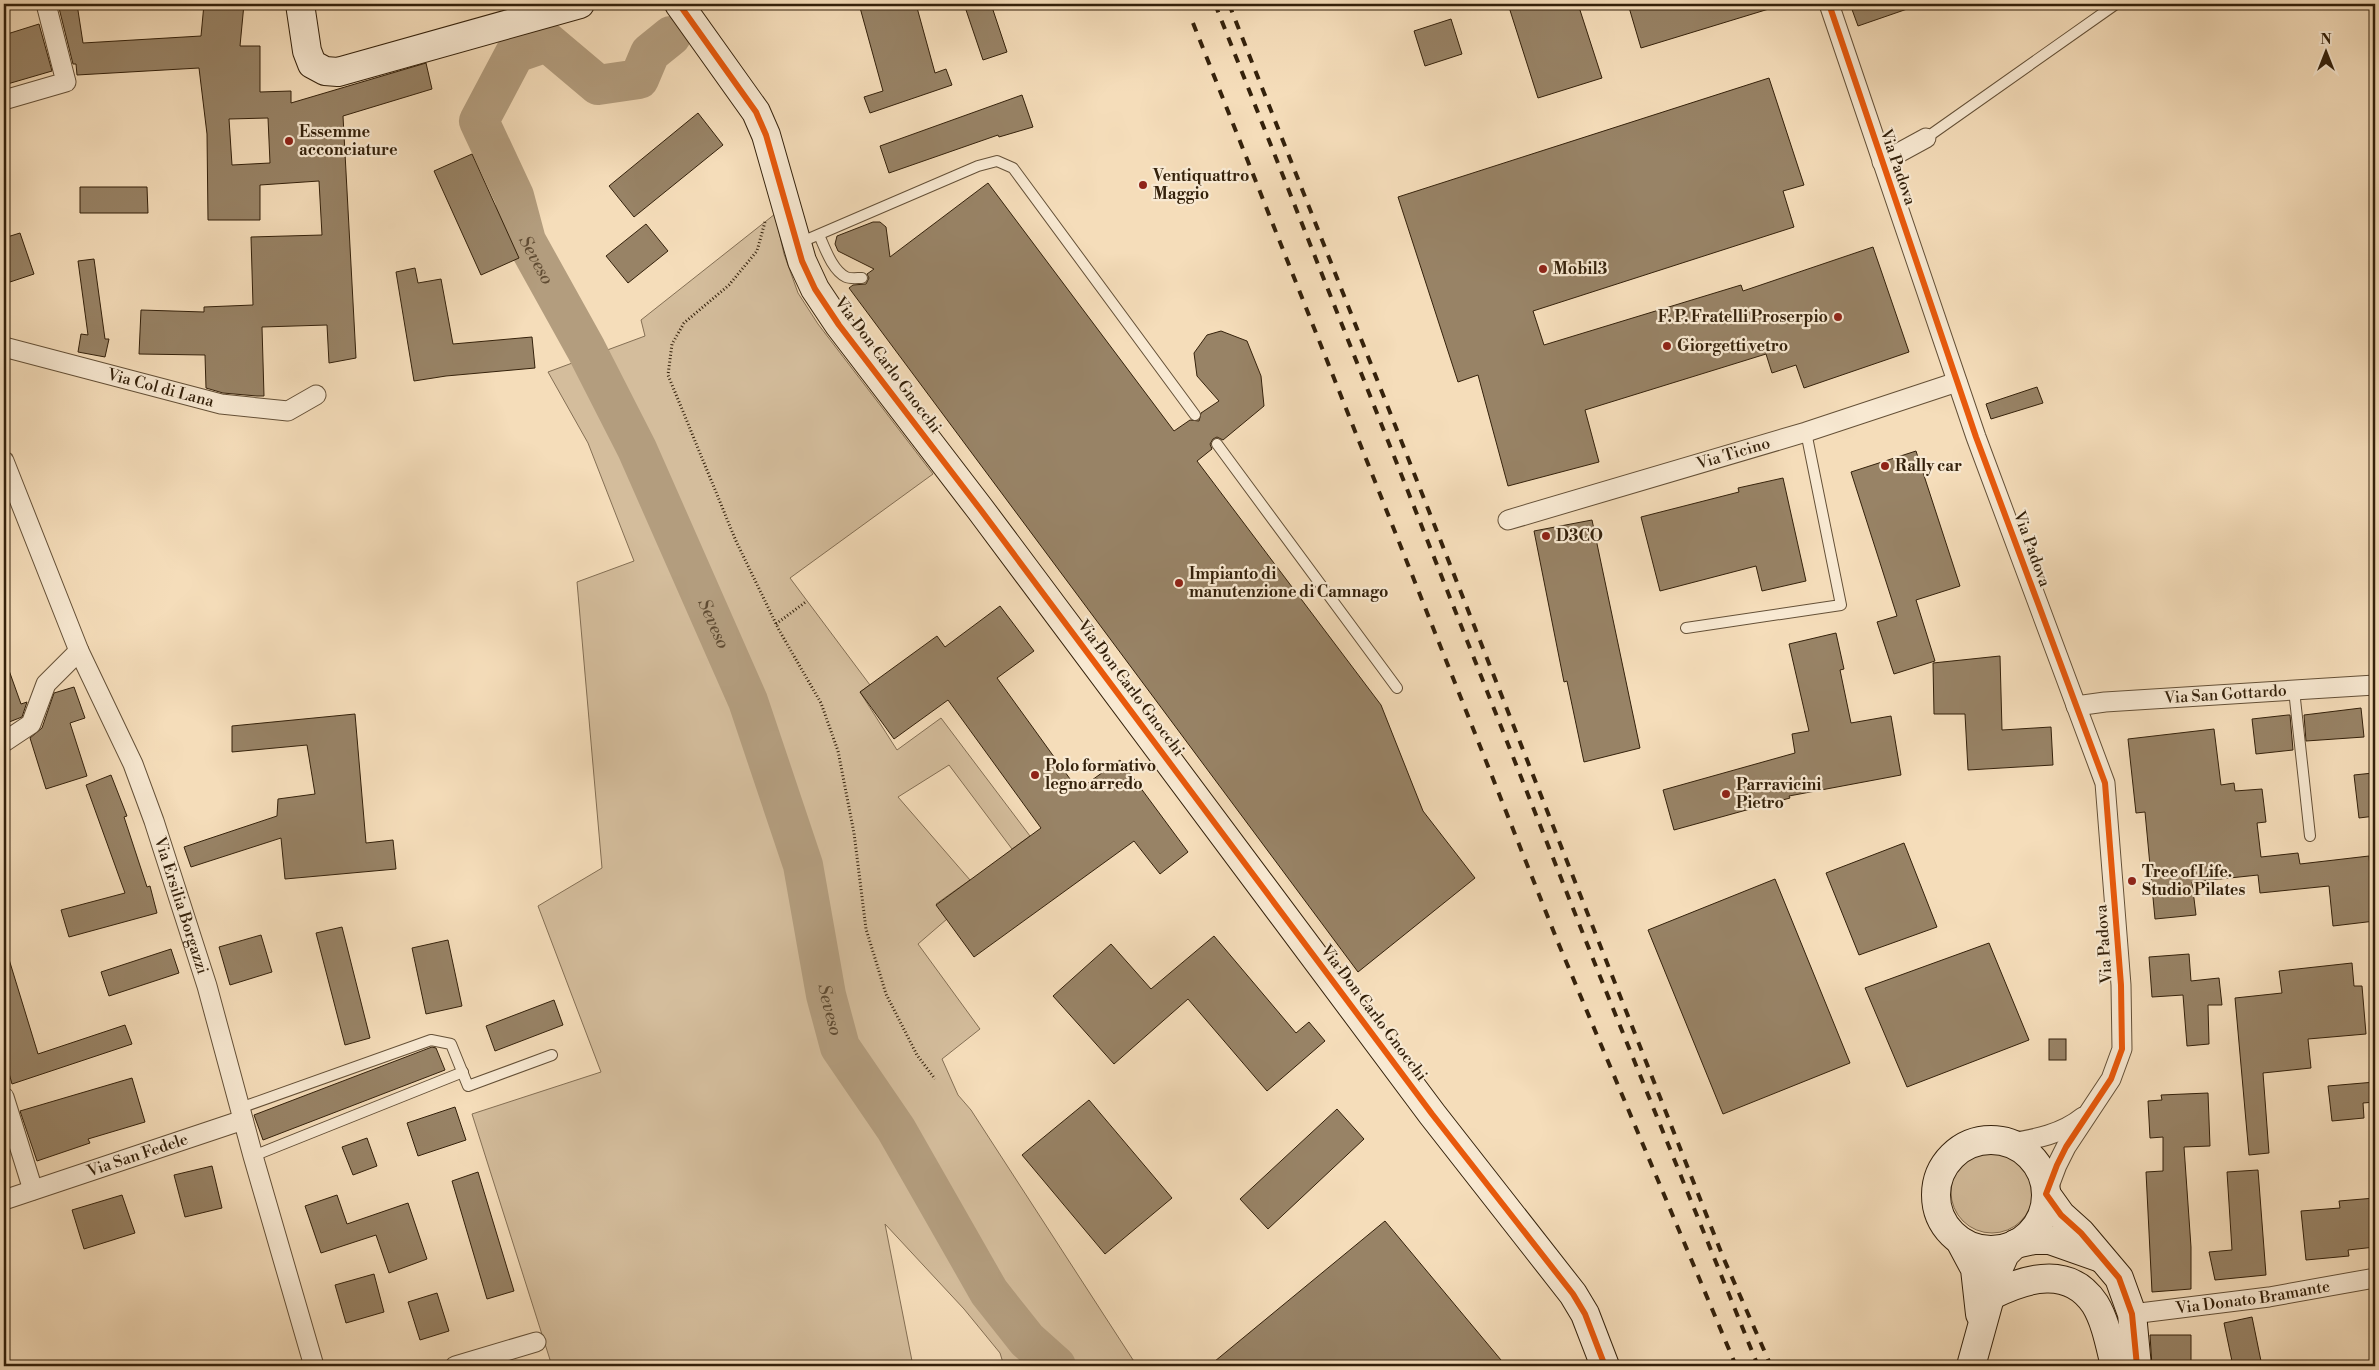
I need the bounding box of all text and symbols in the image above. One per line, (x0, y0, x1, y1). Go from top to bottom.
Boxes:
north arrow (2302, 28, 2352, 78)
text: N (2320, 31, 2332, 49)
place label: Essemme acconciature (299, 122, 398, 160)
street label: Via Padova (1875, 125, 1921, 209)
marker: Essemme acconciature (283, 135, 295, 147)
place label: Ventiquattro Maggio (1152, 166, 1249, 204)
marker: Ventiquattro Maggio (1137, 179, 1149, 191)
water label: Seveso (514, 231, 559, 288)
place label: Mobil3 (1553, 259, 1608, 279)
marker: Mobil3 (1537, 263, 1549, 275)
street label: Via Don Carlo Gnocchi (830, 292, 946, 437)
place label: F. P. Fratelli Proserpio (1658, 307, 1828, 327)
marker: F. P. Fratelli Proserpio (1832, 311, 1844, 323)
place label: Giorgetti vetro (1677, 336, 1788, 356)
marker: Giorgetti vetro (1661, 340, 1673, 352)
street label: Via Col di Lana (104, 364, 217, 412)
street label: Via Ticino (1693, 433, 1772, 474)
place label: Rally car (1895, 456, 1962, 476)
marker: Rally car (1879, 460, 1891, 472)
street label: Via Padova (2009, 507, 2055, 590)
place label: D3CO (1556, 526, 1603, 546)
marker: D3CO (1540, 530, 1552, 542)
place label: Impianto di manutenzione di Camnago (1189, 564, 1388, 602)
marker: Impianto di manutenzione di Camnago (1173, 577, 1185, 589)
water label: Seveso (693, 595, 735, 652)
street label: Via Don Carlo Gnocchi (1073, 615, 1189, 760)
street label: Via San Gottardo (2163, 681, 2287, 708)
place label: Polo formativo legno arredo (1045, 756, 1156, 794)
marker: Polo formativo legno arredo (1029, 769, 1041, 781)
place label: Parravicini Pietro (1736, 775, 1821, 813)
marker: Parravicini Pietro (1720, 788, 1732, 800)
street label: Via Ersilia Borgazzi (149, 833, 213, 977)
place label: Tree of Life. Studio Pilates (2142, 862, 2245, 900)
marker: Tree of Life. Studio Pilates (2126, 875, 2138, 887)
street label: Via Padova (2091, 903, 2117, 985)
street label: Via Don Carlo Gnocchi (1316, 940, 1432, 1085)
water label: Seveso (813, 982, 848, 1038)
street label: Via San Fedele (84, 1129, 191, 1182)
street label: Via Donato Bramante (2174, 1276, 2332, 1319)

